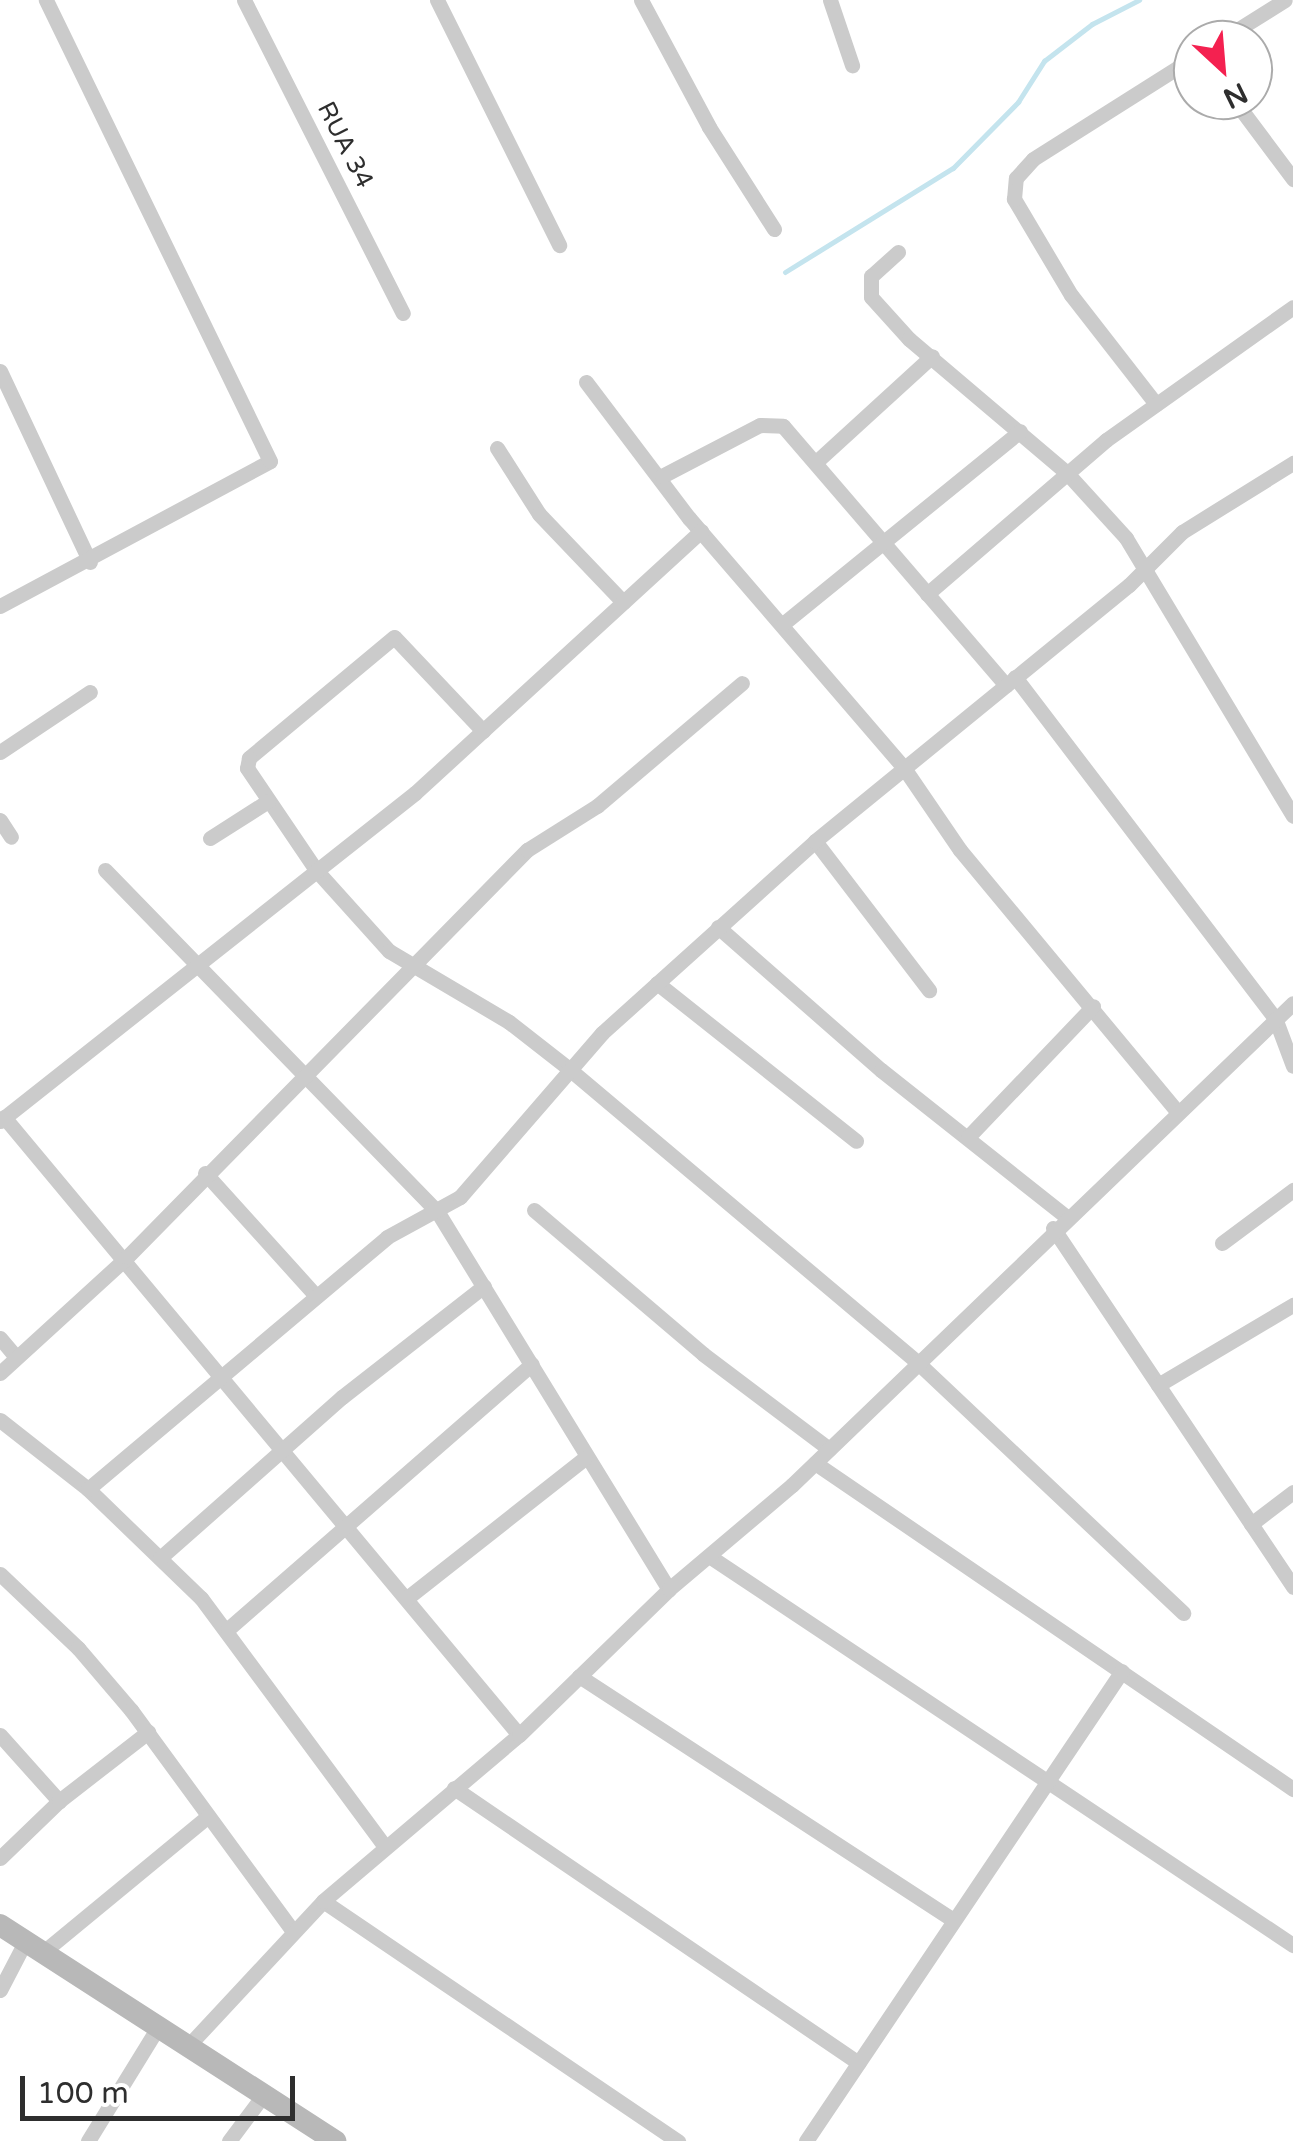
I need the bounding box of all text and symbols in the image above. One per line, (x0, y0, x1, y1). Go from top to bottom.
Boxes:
north arrow (1173, 20, 1273, 120)
text: N (1218, 75, 1253, 115)
street label: RUA 34 (311, 97, 379, 193)
scale bar (25, 2056, 300, 2118)
text: 100 m (37, 2075, 129, 2112)

